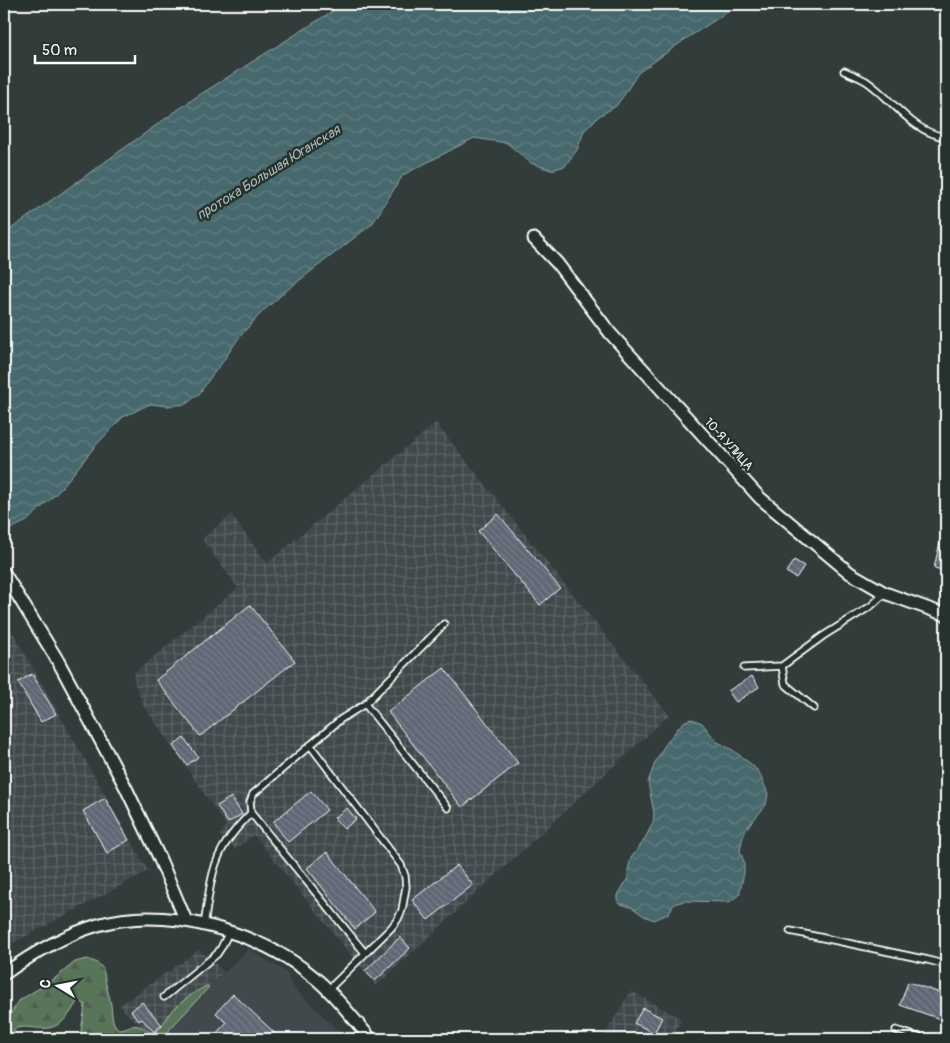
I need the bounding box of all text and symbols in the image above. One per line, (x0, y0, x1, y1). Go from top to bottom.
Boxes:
scale bar (35, 32, 135, 64)
text: 50 m (42, 41, 77, 60)
water label: протока Большая Юганская (193, 120, 344, 224)
street label: 10-Я УЛИЦА (701, 415, 756, 474)
north arrow (32, 960, 82, 1010)
text: С (37, 978, 55, 990)

